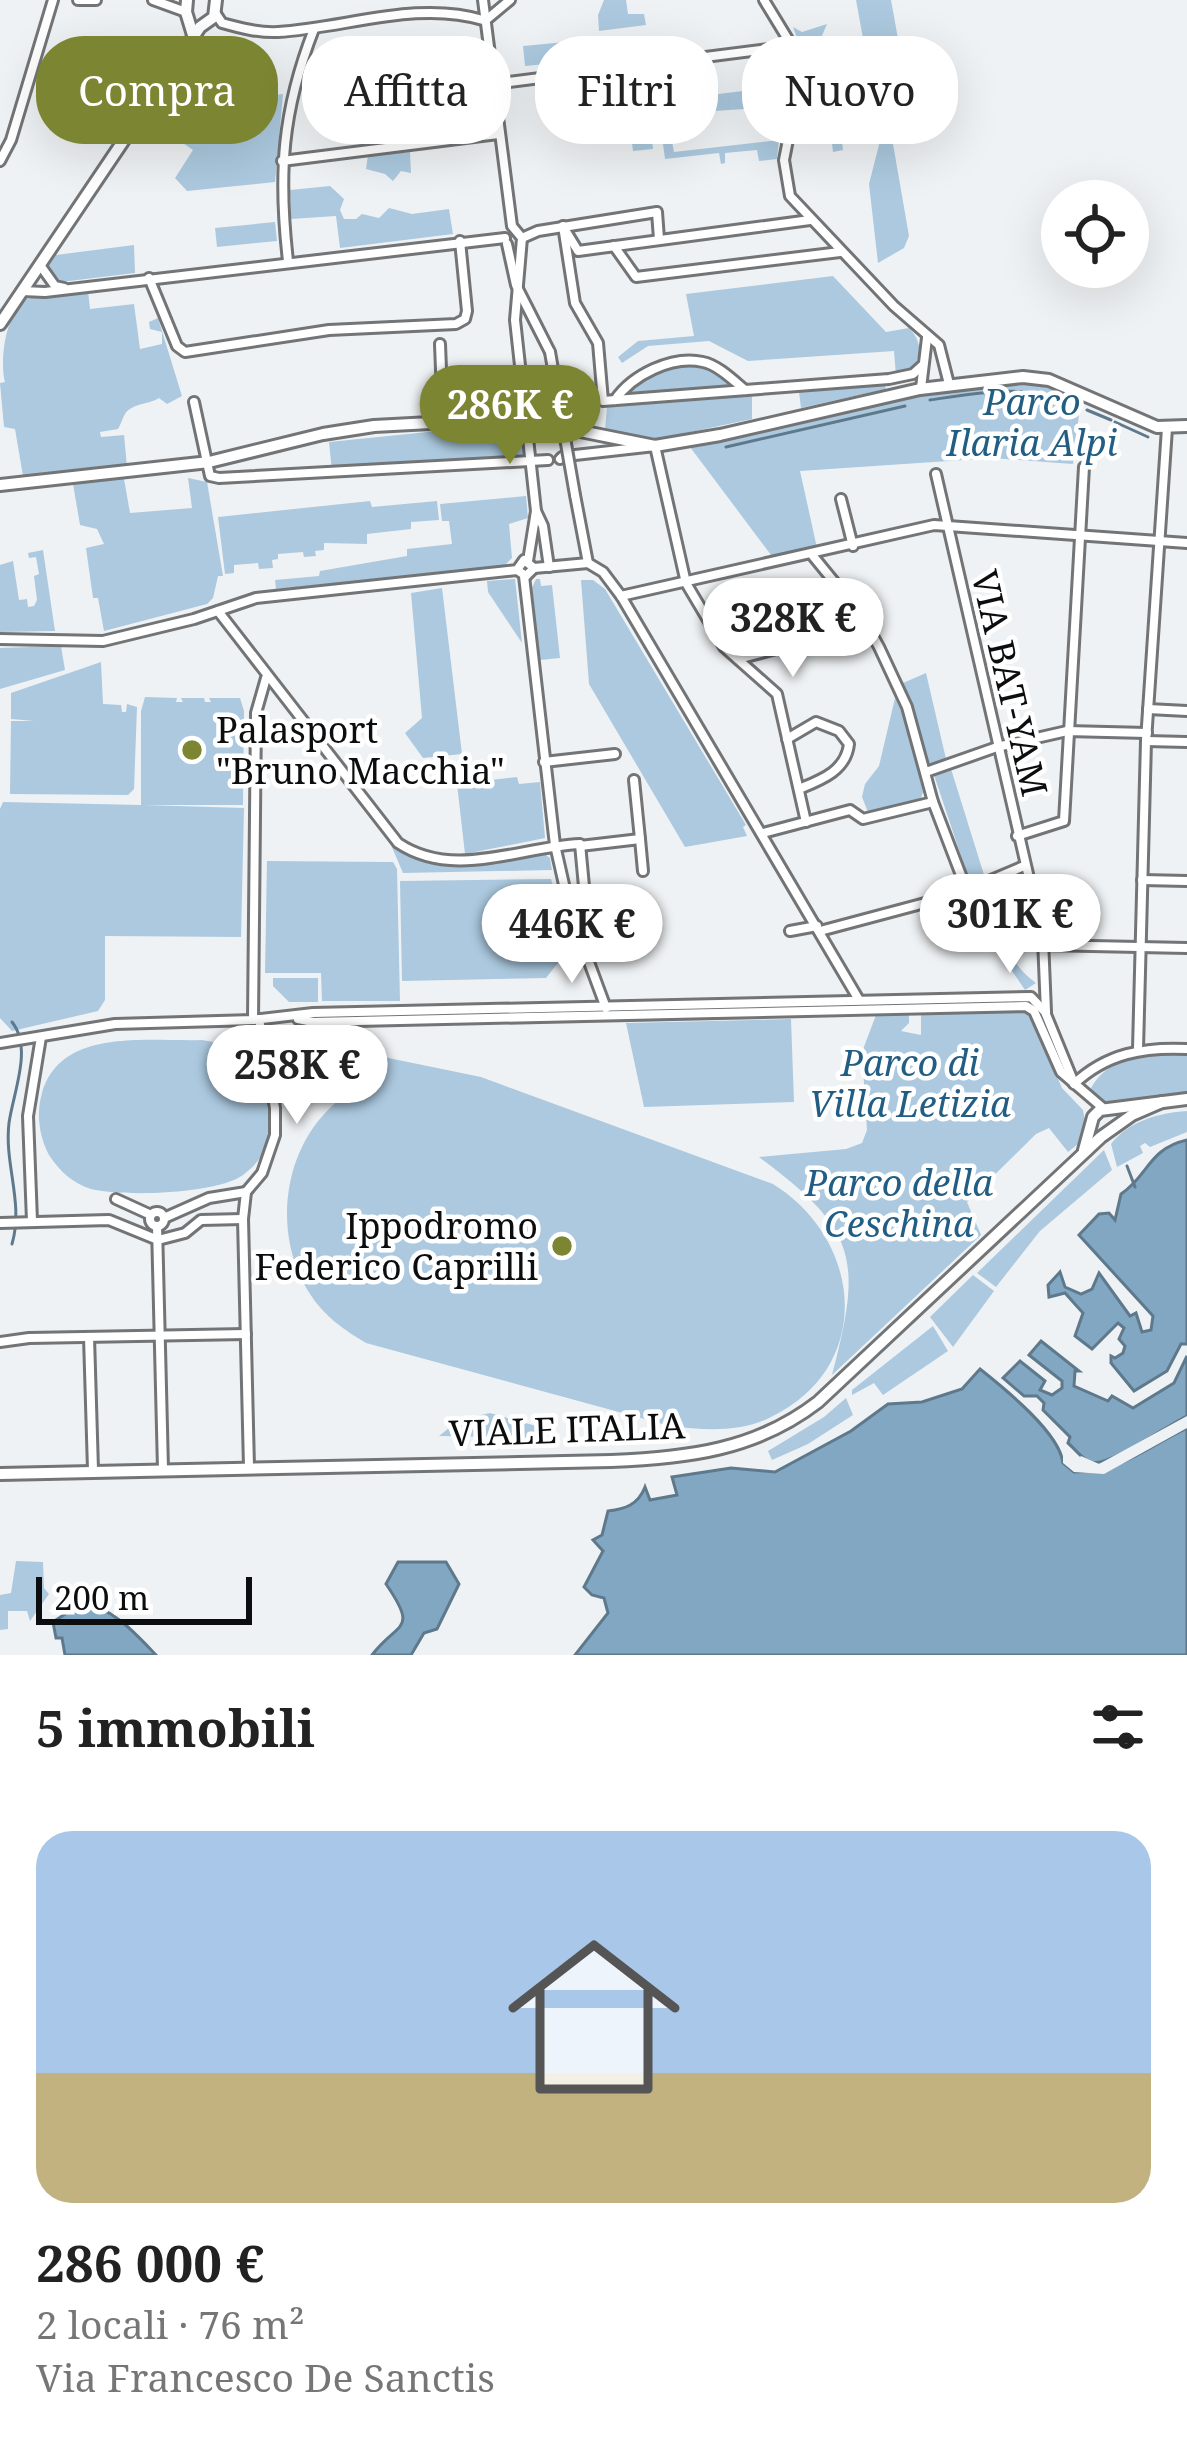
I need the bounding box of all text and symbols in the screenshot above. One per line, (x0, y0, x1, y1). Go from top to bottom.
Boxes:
chip: Compra (36, 36, 278, 144)
chip: Affitta (302, 36, 511, 144)
chip: Filtri (535, 36, 718, 144)
chip: Nuovo (742, 36, 958, 144)
map controls (1041, 180, 1149, 288)
button: locate (1041, 180, 1149, 288)
pin: 286K € (412, 365, 608, 467)
text: 286K € (447, 377, 573, 430)
park label: Parco Ilaria Alpi (945, 377, 1118, 467)
street label: VIA BAT-YAM (960, 565, 1060, 801)
pin: 328K € (695, 578, 891, 680)
text: 328K € (730, 590, 856, 643)
place label: Palasport "Bruno Macchia" (216, 705, 505, 795)
marker: Palasport "Bruno Macchia" (179, 737, 205, 763)
pin: 301K € (912, 874, 1108, 976)
pin: 446K € (474, 884, 670, 986)
text: 301K € (947, 886, 1073, 939)
text: 446K € (509, 896, 635, 949)
pin: 258K € (199, 1025, 395, 1127)
text: 258K € (234, 1037, 360, 1090)
park label: Parco di Villa Letizia (809, 1038, 1011, 1128)
park label: Parco della Ceschina (804, 1158, 993, 1248)
place label: Ippodromo Federico Caprilli (254, 1201, 538, 1291)
marker: Ippodromo Federico Caprilli (549, 1233, 575, 1259)
street label: VIALE ITALIA (448, 1400, 687, 1458)
scale bar (36, 1571, 252, 1624)
text: 200 m (54, 1575, 149, 1620)
text: 5 immobili (36, 1692, 315, 1762)
icon: filters (1085, 1694, 1151, 1760)
icon: home (486, 1909, 702, 2125)
text: 286 000 € (36, 2227, 264, 2297)
text: 2 locali · 76 m² (36, 2297, 304, 2350)
text: Via Francesco De Sanctis (36, 2350, 495, 2403)

